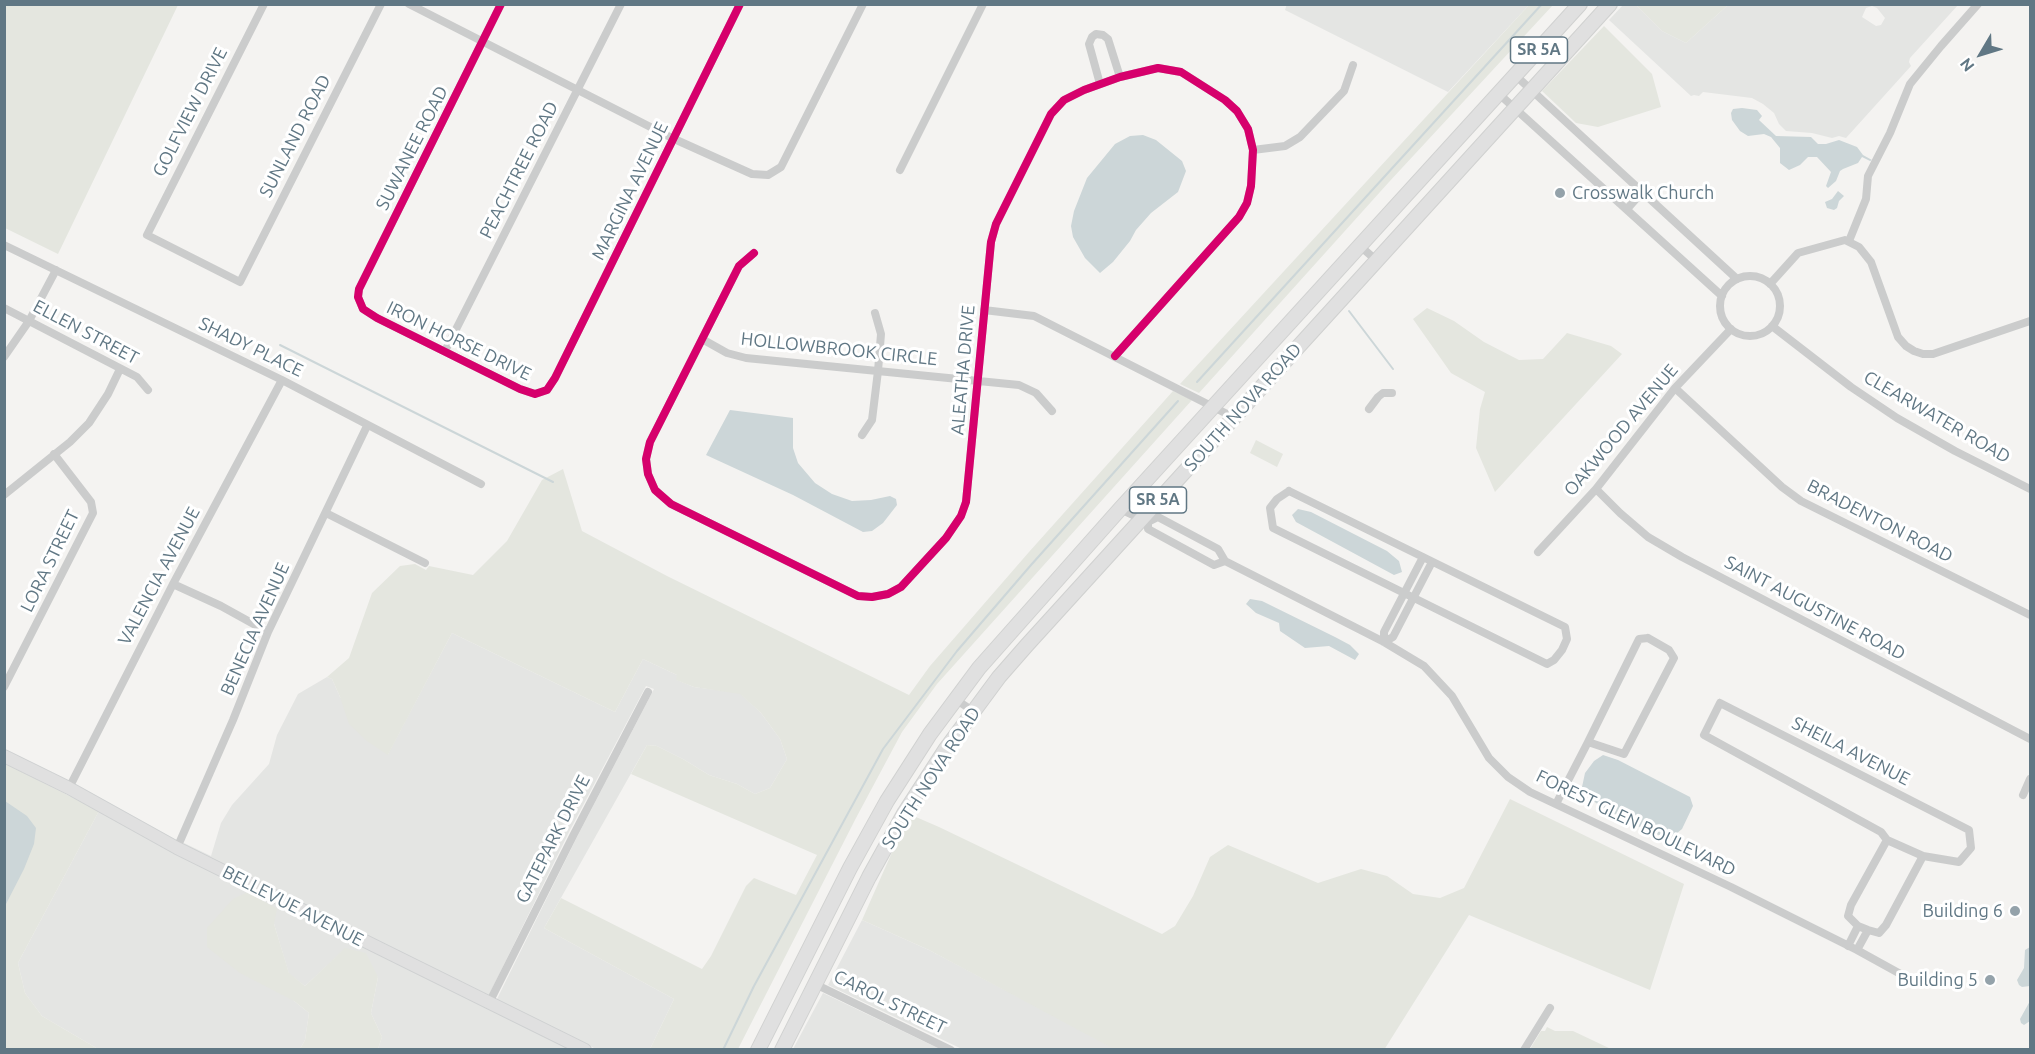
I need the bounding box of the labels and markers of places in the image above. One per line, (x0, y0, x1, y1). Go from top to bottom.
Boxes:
place label: Crosswalk Church (1572, 182, 1714, 204)
marker: Crosswalk Church (1553, 186, 1567, 200)
place label: Building 6 (1922, 900, 2003, 922)
marker: Building 6 (2008, 904, 2022, 918)
place label: Building 5 (1897, 969, 1978, 991)
marker: Building 5 (1983, 973, 1997, 987)

